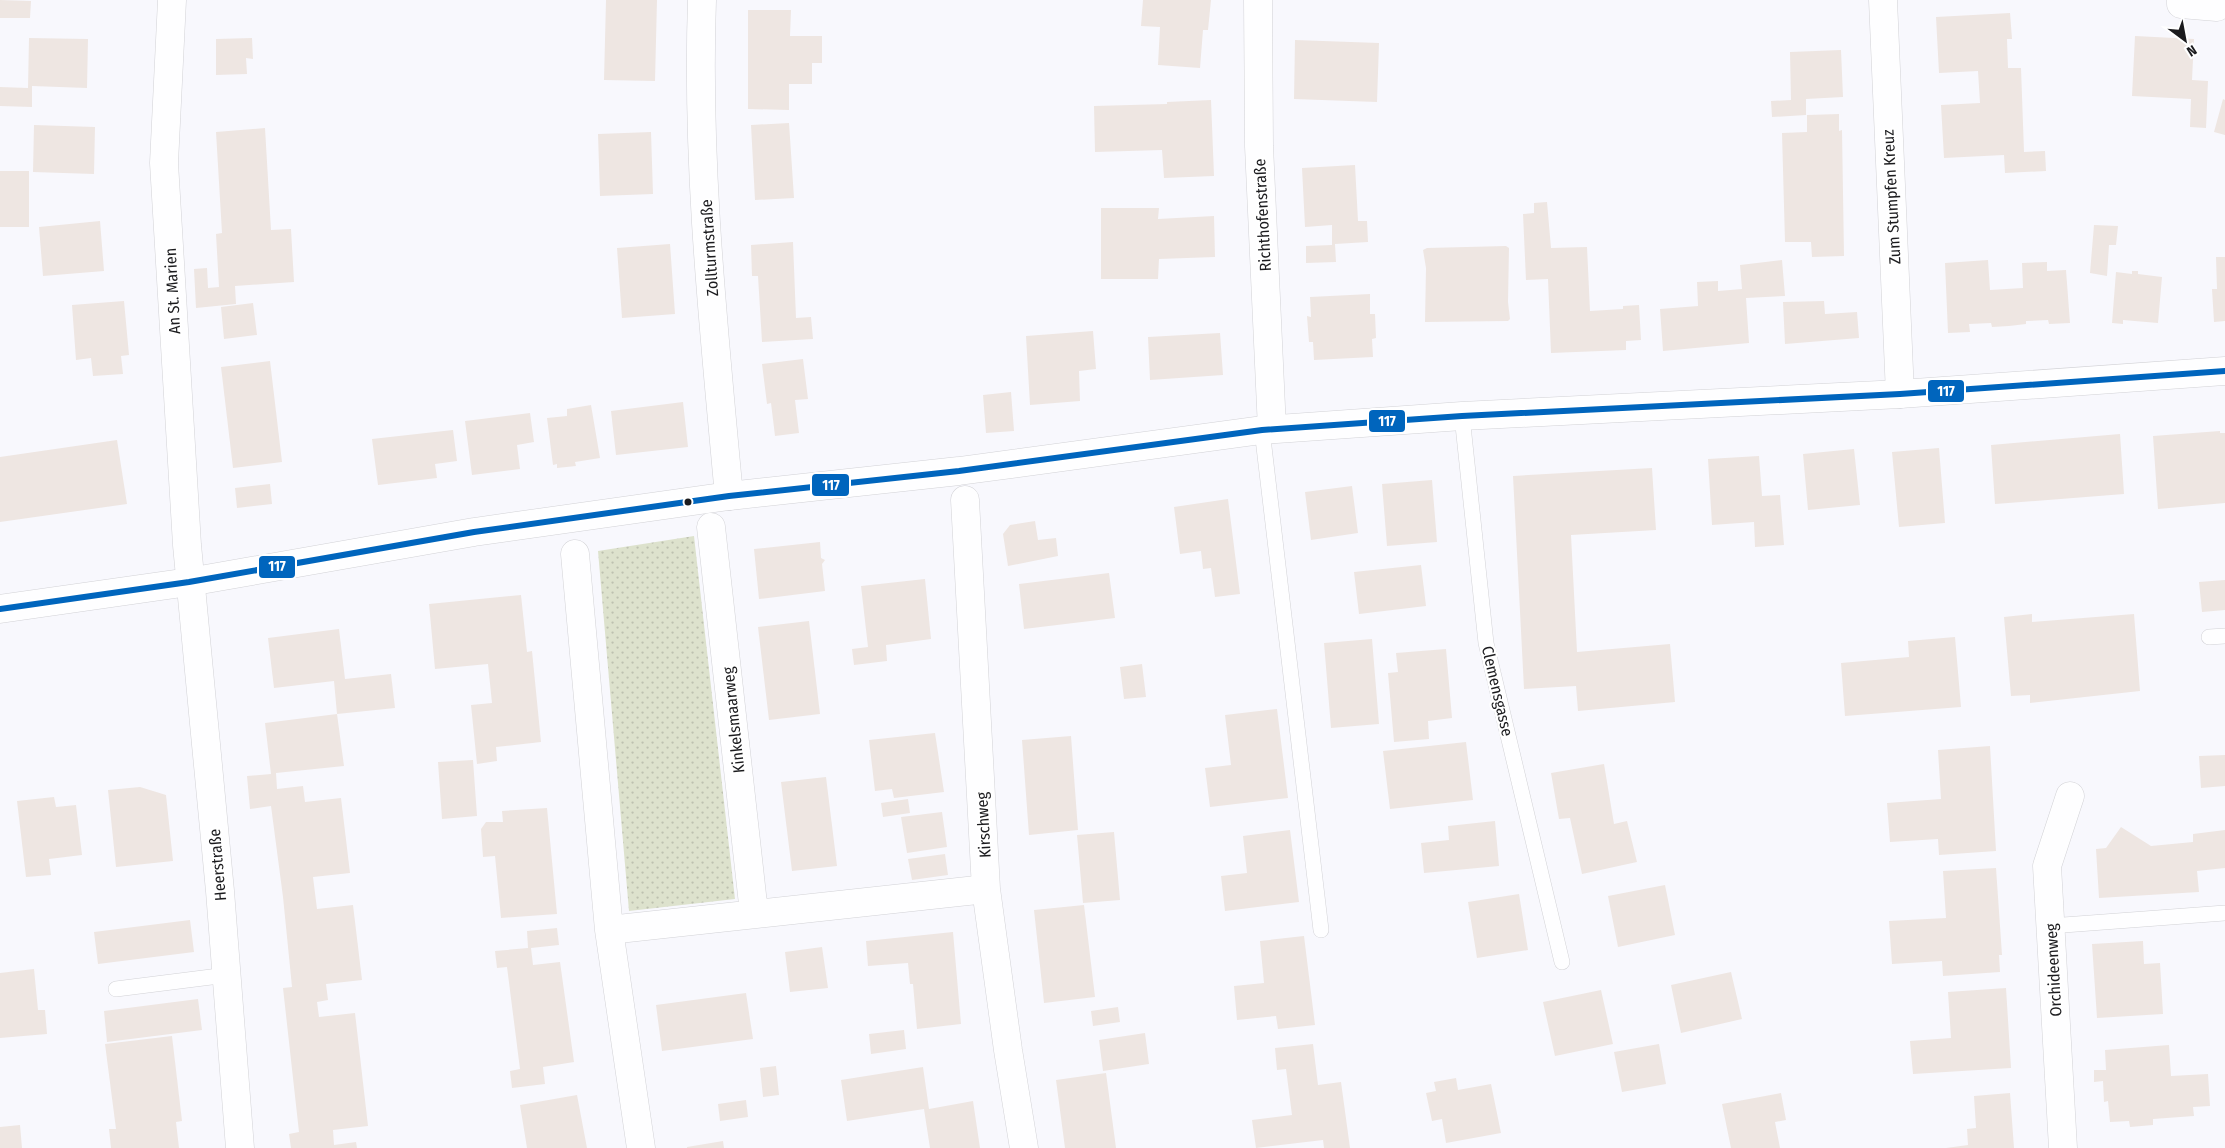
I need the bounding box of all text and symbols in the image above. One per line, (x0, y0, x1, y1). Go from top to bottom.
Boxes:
north arrow (2160, 15, 2210, 65)
text: N (2184, 41, 2200, 60)
street label: Zum Stumpfen Kreuz (1878, 129, 1905, 265)
street label: Richthofenstraße (1250, 158, 1275, 272)
street label: Zollturmstraße (697, 199, 722, 297)
street label: An St. Marien (161, 247, 184, 334)
line badge: 117 (1927, 379, 1965, 403)
text: 117 (1937, 383, 1955, 400)
line badge: 117 (1368, 409, 1406, 433)
text: 117 (1378, 413, 1396, 430)
line badge: 117 (811, 473, 850, 497)
text: 117 (822, 477, 840, 494)
unlabelled marker (683, 497, 693, 507)
line badge: 117 (258, 555, 296, 579)
text: 117 (268, 558, 286, 575)
street label: Clemensgasse (1478, 644, 1517, 738)
street label: Kinkelsmaarweg (718, 665, 749, 774)
street label: Kirschweg (972, 791, 995, 858)
street label: Heerstraße (205, 828, 230, 902)
street label: Orchideenweg (2042, 922, 2065, 1017)

